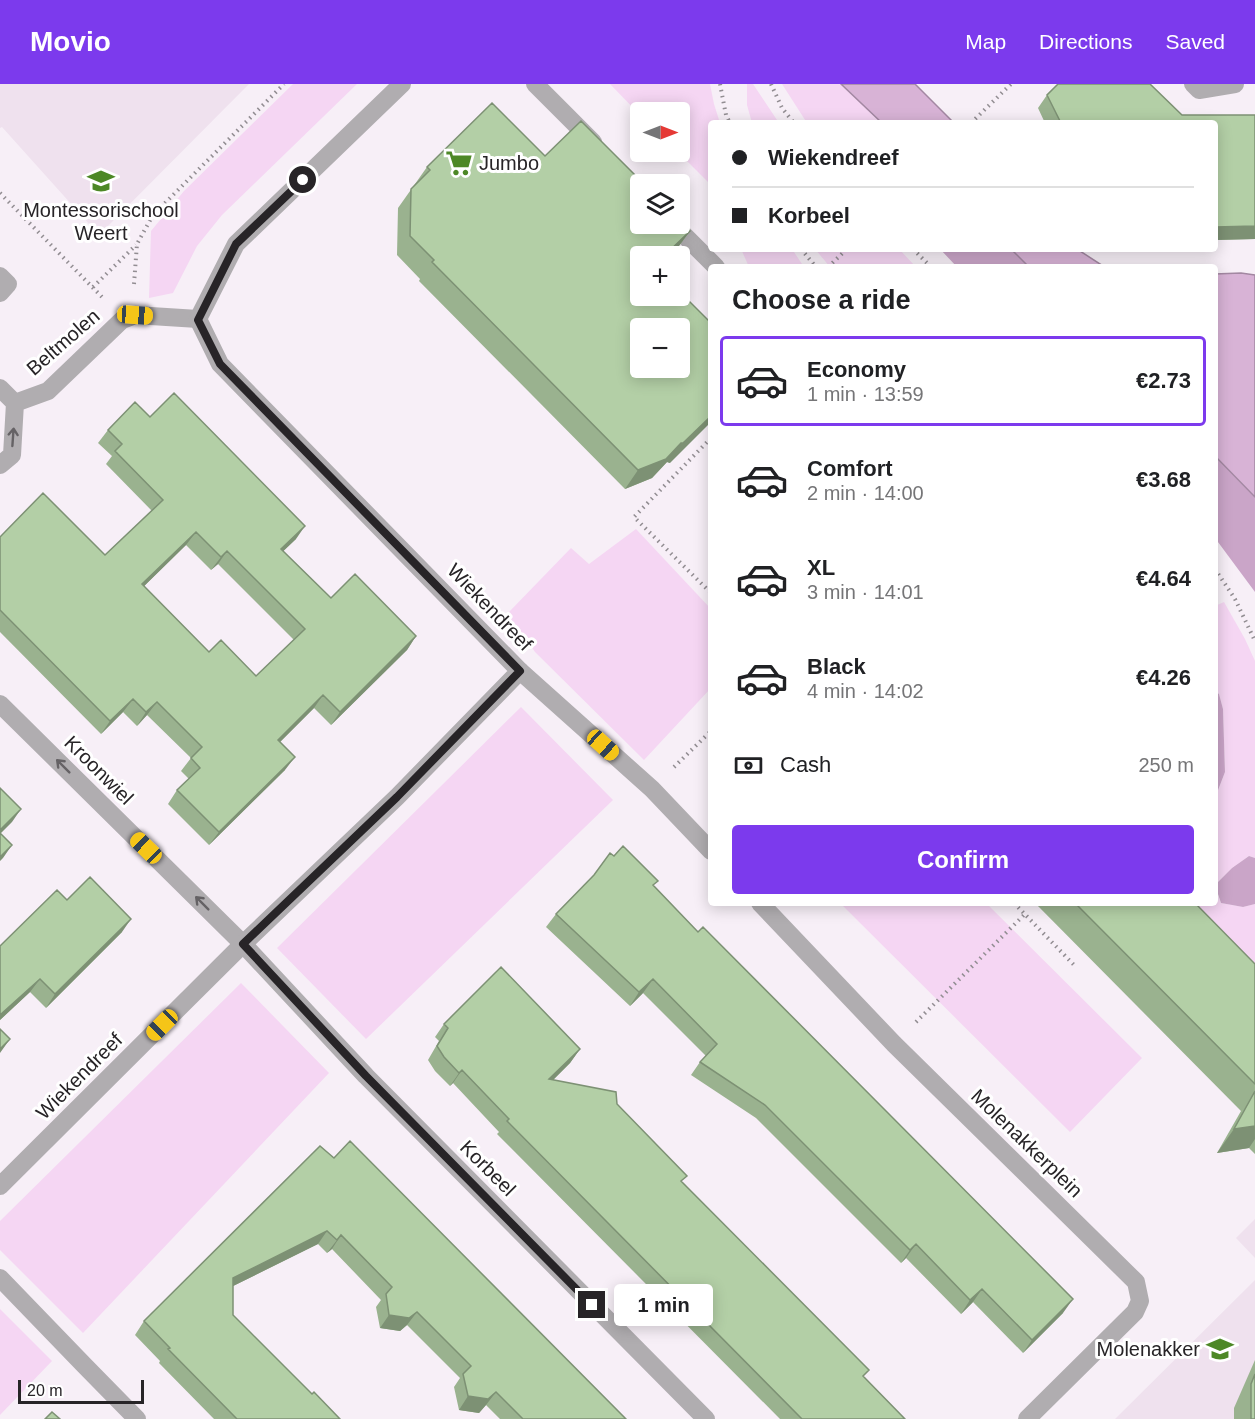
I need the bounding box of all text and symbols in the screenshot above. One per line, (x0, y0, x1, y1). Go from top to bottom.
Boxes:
text: Movio (30, 26, 111, 57)
text: Map (965, 30, 1006, 53)
text: Directions (1039, 30, 1132, 53)
text: Saved (1165, 30, 1225, 53)
north arrow (630, 102, 690, 162)
map controls (630, 102, 690, 378)
text: Wiekendreef (768, 145, 899, 170)
supermarket icon: Jumbo (444, 148, 474, 178)
place label: Jumbo (479, 152, 539, 174)
school or university icon: Montessorischool Weert (86, 166, 116, 196)
route start (289, 166, 316, 193)
button: layers (630, 174, 690, 234)
place label: Montessorischool Weert (23, 199, 179, 244)
text: Korbeel (768, 203, 850, 228)
button: + (630, 246, 690, 306)
text: Choose a ride (732, 285, 911, 315)
street label: Beltmolen (22, 305, 104, 379)
car (116, 305, 154, 325)
button: − (630, 318, 690, 378)
icon: car (735, 354, 789, 408)
text: Economy (807, 357, 906, 382)
text: €2.73 (1136, 368, 1191, 393)
text: 1 min · 13:59 (807, 383, 924, 405)
one-way arrow (8, 427, 19, 447)
icon: car (735, 453, 789, 507)
text: Comfort (807, 456, 893, 481)
text: €3.68 (1136, 467, 1191, 492)
text: 2 min · 14:00 (807, 482, 924, 504)
icon: car (735, 552, 789, 606)
text: XL (807, 555, 835, 580)
street label: Wiekendreef (443, 559, 537, 655)
text: €4.64 (1136, 566, 1191, 591)
text: 3 min · 14:01 (807, 581, 924, 603)
icon: car (735, 651, 789, 705)
text: Black (807, 654, 866, 679)
text: €4.26 (1136, 665, 1191, 690)
text: 4 min · 14:02 (807, 680, 924, 702)
car (584, 726, 622, 764)
street label: Kroonwiel (60, 731, 138, 809)
icon: cash (732, 749, 765, 782)
text: Cash (780, 752, 831, 777)
text: 250 m (1138, 754, 1194, 776)
one-way arrow (56, 759, 71, 773)
button: Confirm (732, 825, 1194, 894)
car (127, 829, 165, 867)
one-way arrow (194, 896, 209, 910)
car (143, 1006, 181, 1044)
street label: Wiekendreef (32, 1028, 127, 1123)
street label: Molenakkerplein (967, 1085, 1087, 1201)
street label: Korbeel (456, 1136, 520, 1200)
callout: 1 min (613, 1284, 712, 1326)
route end (578, 1291, 605, 1318)
text: 1 min (637, 1294, 690, 1316)
school or university icon: Molenakker (1205, 1334, 1235, 1364)
place label: Molenakker (1097, 1338, 1200, 1360)
scale bar (18, 1377, 144, 1404)
text: 20 m (27, 1382, 63, 1399)

